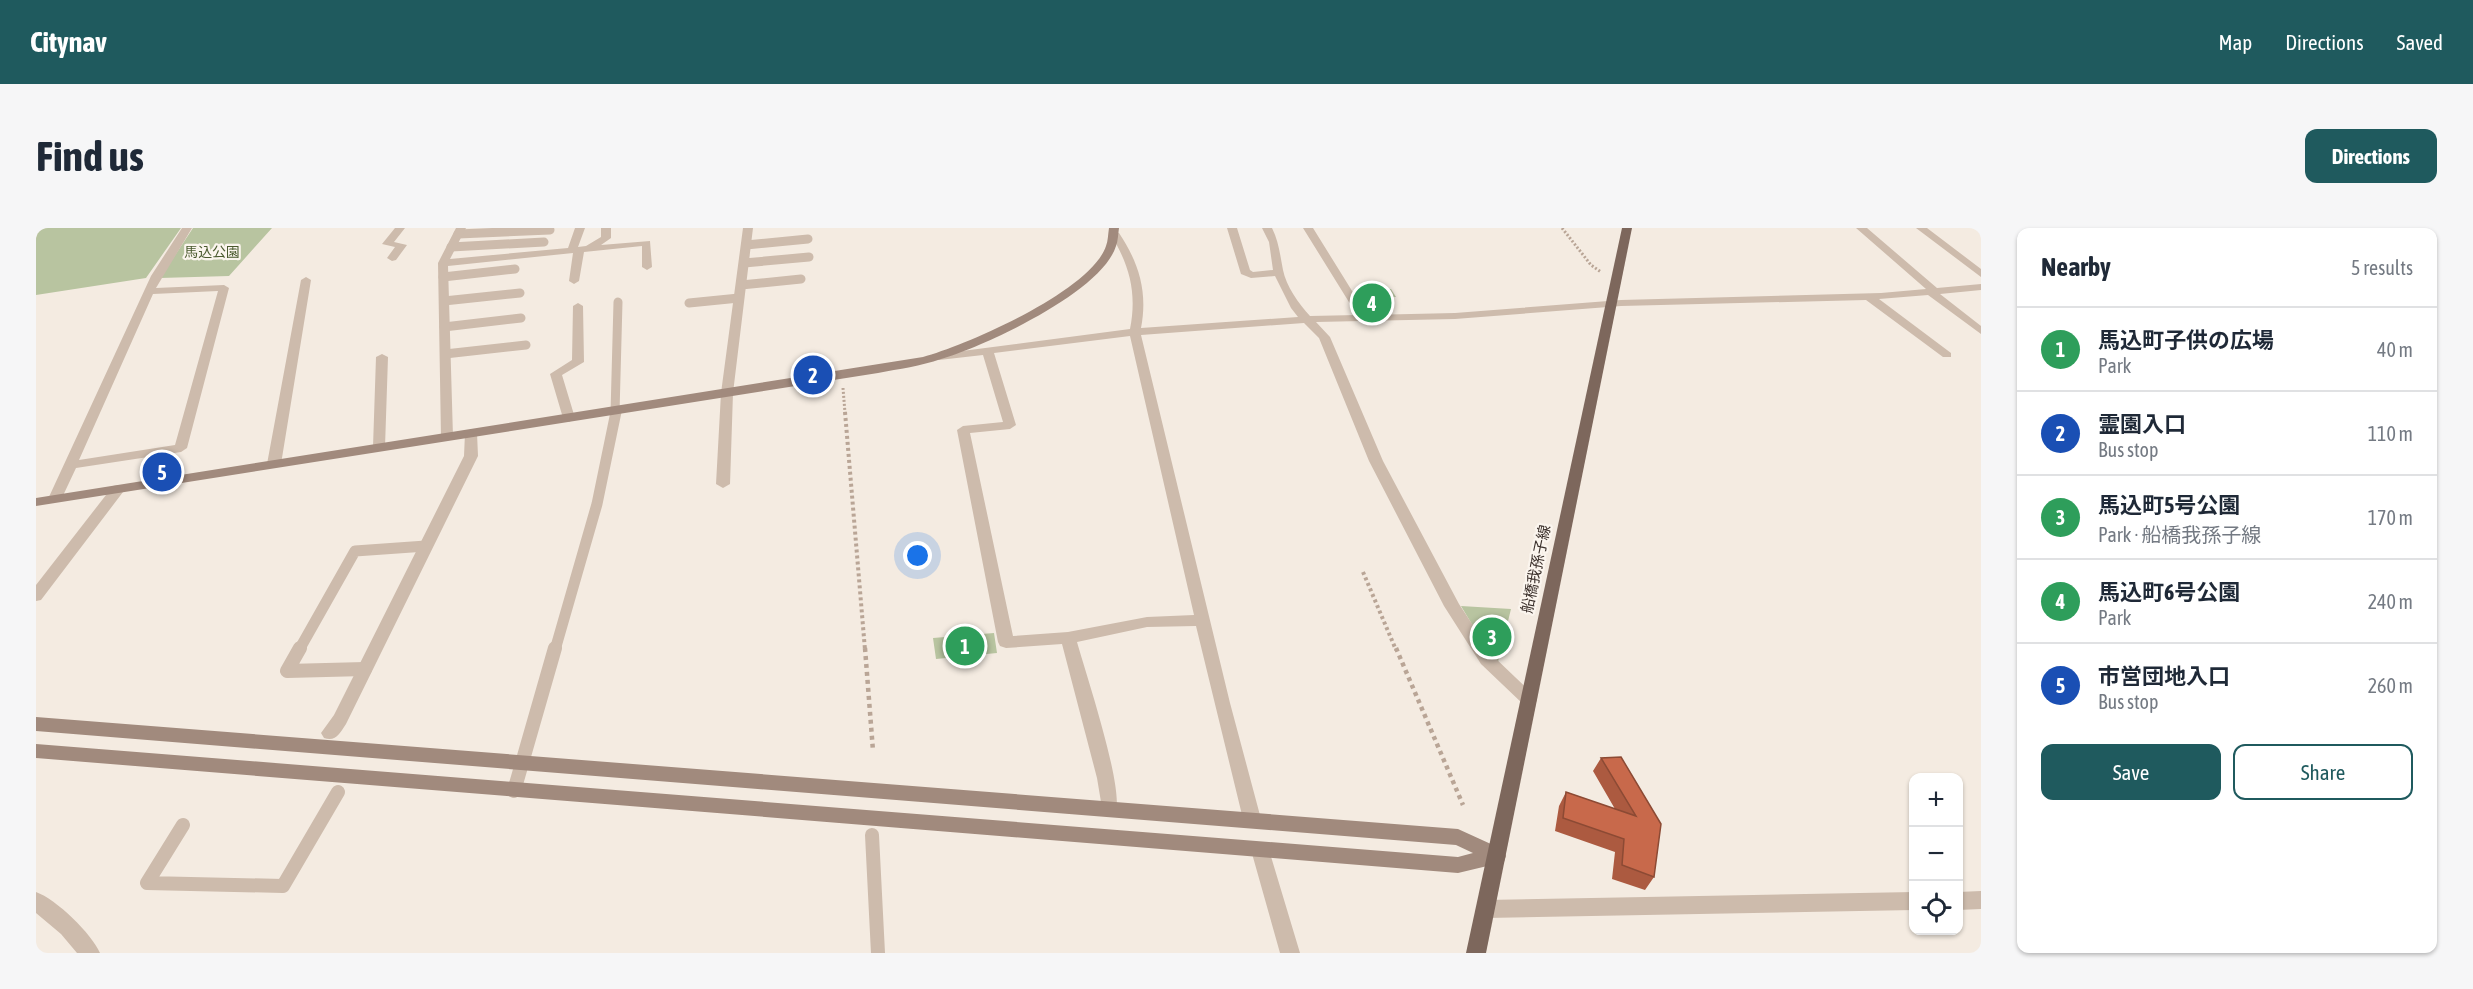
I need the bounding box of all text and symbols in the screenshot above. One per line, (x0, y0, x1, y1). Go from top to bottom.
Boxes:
text: Citynav (30, 26, 107, 58)
text: Map (2218, 30, 2252, 54)
text: Directions (2285, 30, 2364, 54)
text: Saved (2397, 30, 2443, 54)
button: Directions (2305, 129, 2437, 183)
text: Find us (36, 132, 144, 180)
park label: 馬込公園 (184, 244, 240, 260)
text: Nearby (2041, 252, 2111, 282)
text: 5 results (2351, 256, 2413, 279)
pin: 4 (1352, 280, 1392, 326)
text: 馬込町子供の広場 (2098, 327, 2274, 353)
text: 1 (2056, 338, 2065, 361)
text: 40 m (2377, 338, 2413, 361)
pin: 2 (794, 352, 832, 398)
text: Park (2098, 354, 2131, 377)
text: 霊園入口 (2098, 411, 2186, 437)
text: 2 (2056, 422, 2065, 445)
text: 110 m (2368, 422, 2413, 445)
text: Bus stop (2098, 438, 2158, 461)
pin: 5 (142, 450, 182, 494)
text: 馬込町5号公園 (2098, 492, 2240, 518)
text: 3 (2056, 506, 2065, 529)
text: 170 m (2368, 506, 2413, 529)
street label: 船橋我孫子線 (1518, 523, 1553, 615)
text: Park · 船橋我孫子線 (2098, 523, 2261, 546)
your location (903, 541, 932, 570)
text: 馬込町6号公園 (2098, 579, 2240, 605)
text: 4 (2056, 590, 2065, 613)
text: 240 m (2368, 590, 2413, 613)
text: Park (2098, 606, 2131, 629)
pin: 3 (1472, 614, 1512, 660)
pin: 1 (946, 624, 984, 668)
text: 市営団地入口 (2098, 663, 2230, 689)
text: 5 (2056, 674, 2065, 697)
text: 260 m (2368, 674, 2413, 697)
text: Bus stop (2098, 690, 2158, 713)
button: Save (2041, 744, 2221, 800)
button: Share (2233, 744, 2413, 800)
map controls (1909, 773, 1963, 935)
button: + (1909, 773, 1963, 827)
button: − (1909, 827, 1963, 881)
button: locate (1909, 881, 1963, 935)

